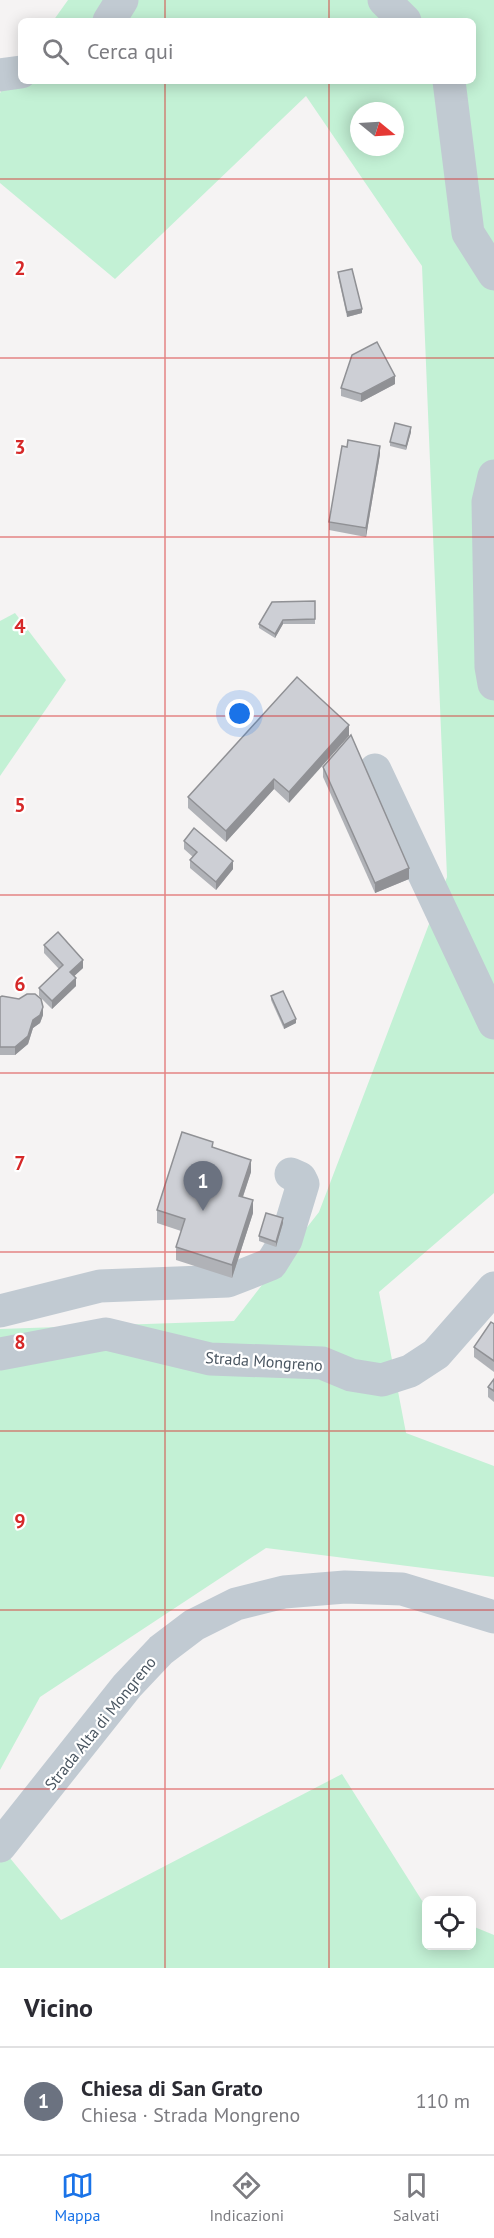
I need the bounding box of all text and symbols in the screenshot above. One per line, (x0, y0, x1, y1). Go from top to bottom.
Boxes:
search box (18, 18, 476, 84)
icon: search (39, 35, 72, 68)
text: Cerca qui (87, 37, 174, 65)
north arrow (350, 102, 404, 156)
text: 2 (14, 255, 26, 281)
text: 3 (14, 434, 26, 460)
text: 4 (14, 613, 26, 639)
your location (225, 699, 254, 728)
text: 5 (14, 792, 26, 818)
text: 6 (14, 971, 26, 997)
text: 7 (14, 1150, 26, 1176)
pin: 1 (184, 1162, 222, 1211)
text: 8 (14, 1329, 26, 1355)
street label: Strada Mongreno (205, 1347, 323, 1375)
text: 9 (14, 1508, 26, 1534)
street label: Strada Alta di Mongreno (40, 1652, 160, 1794)
map controls (422, 1896, 476, 1950)
button: locate (422, 1896, 476, 1950)
text: Vicino (24, 1991, 93, 2024)
text: Chiesa di San Grato (81, 2074, 263, 2102)
text: 1 (38, 2088, 49, 2114)
text: 110 m (416, 2088, 470, 2114)
text: Chiesa · Strada Mongreno (81, 2102, 300, 2128)
tab: Mappa (55, 2169, 100, 2225)
tab: Indicazioni (209, 2169, 284, 2225)
tab: Salvati (393, 2169, 439, 2225)

